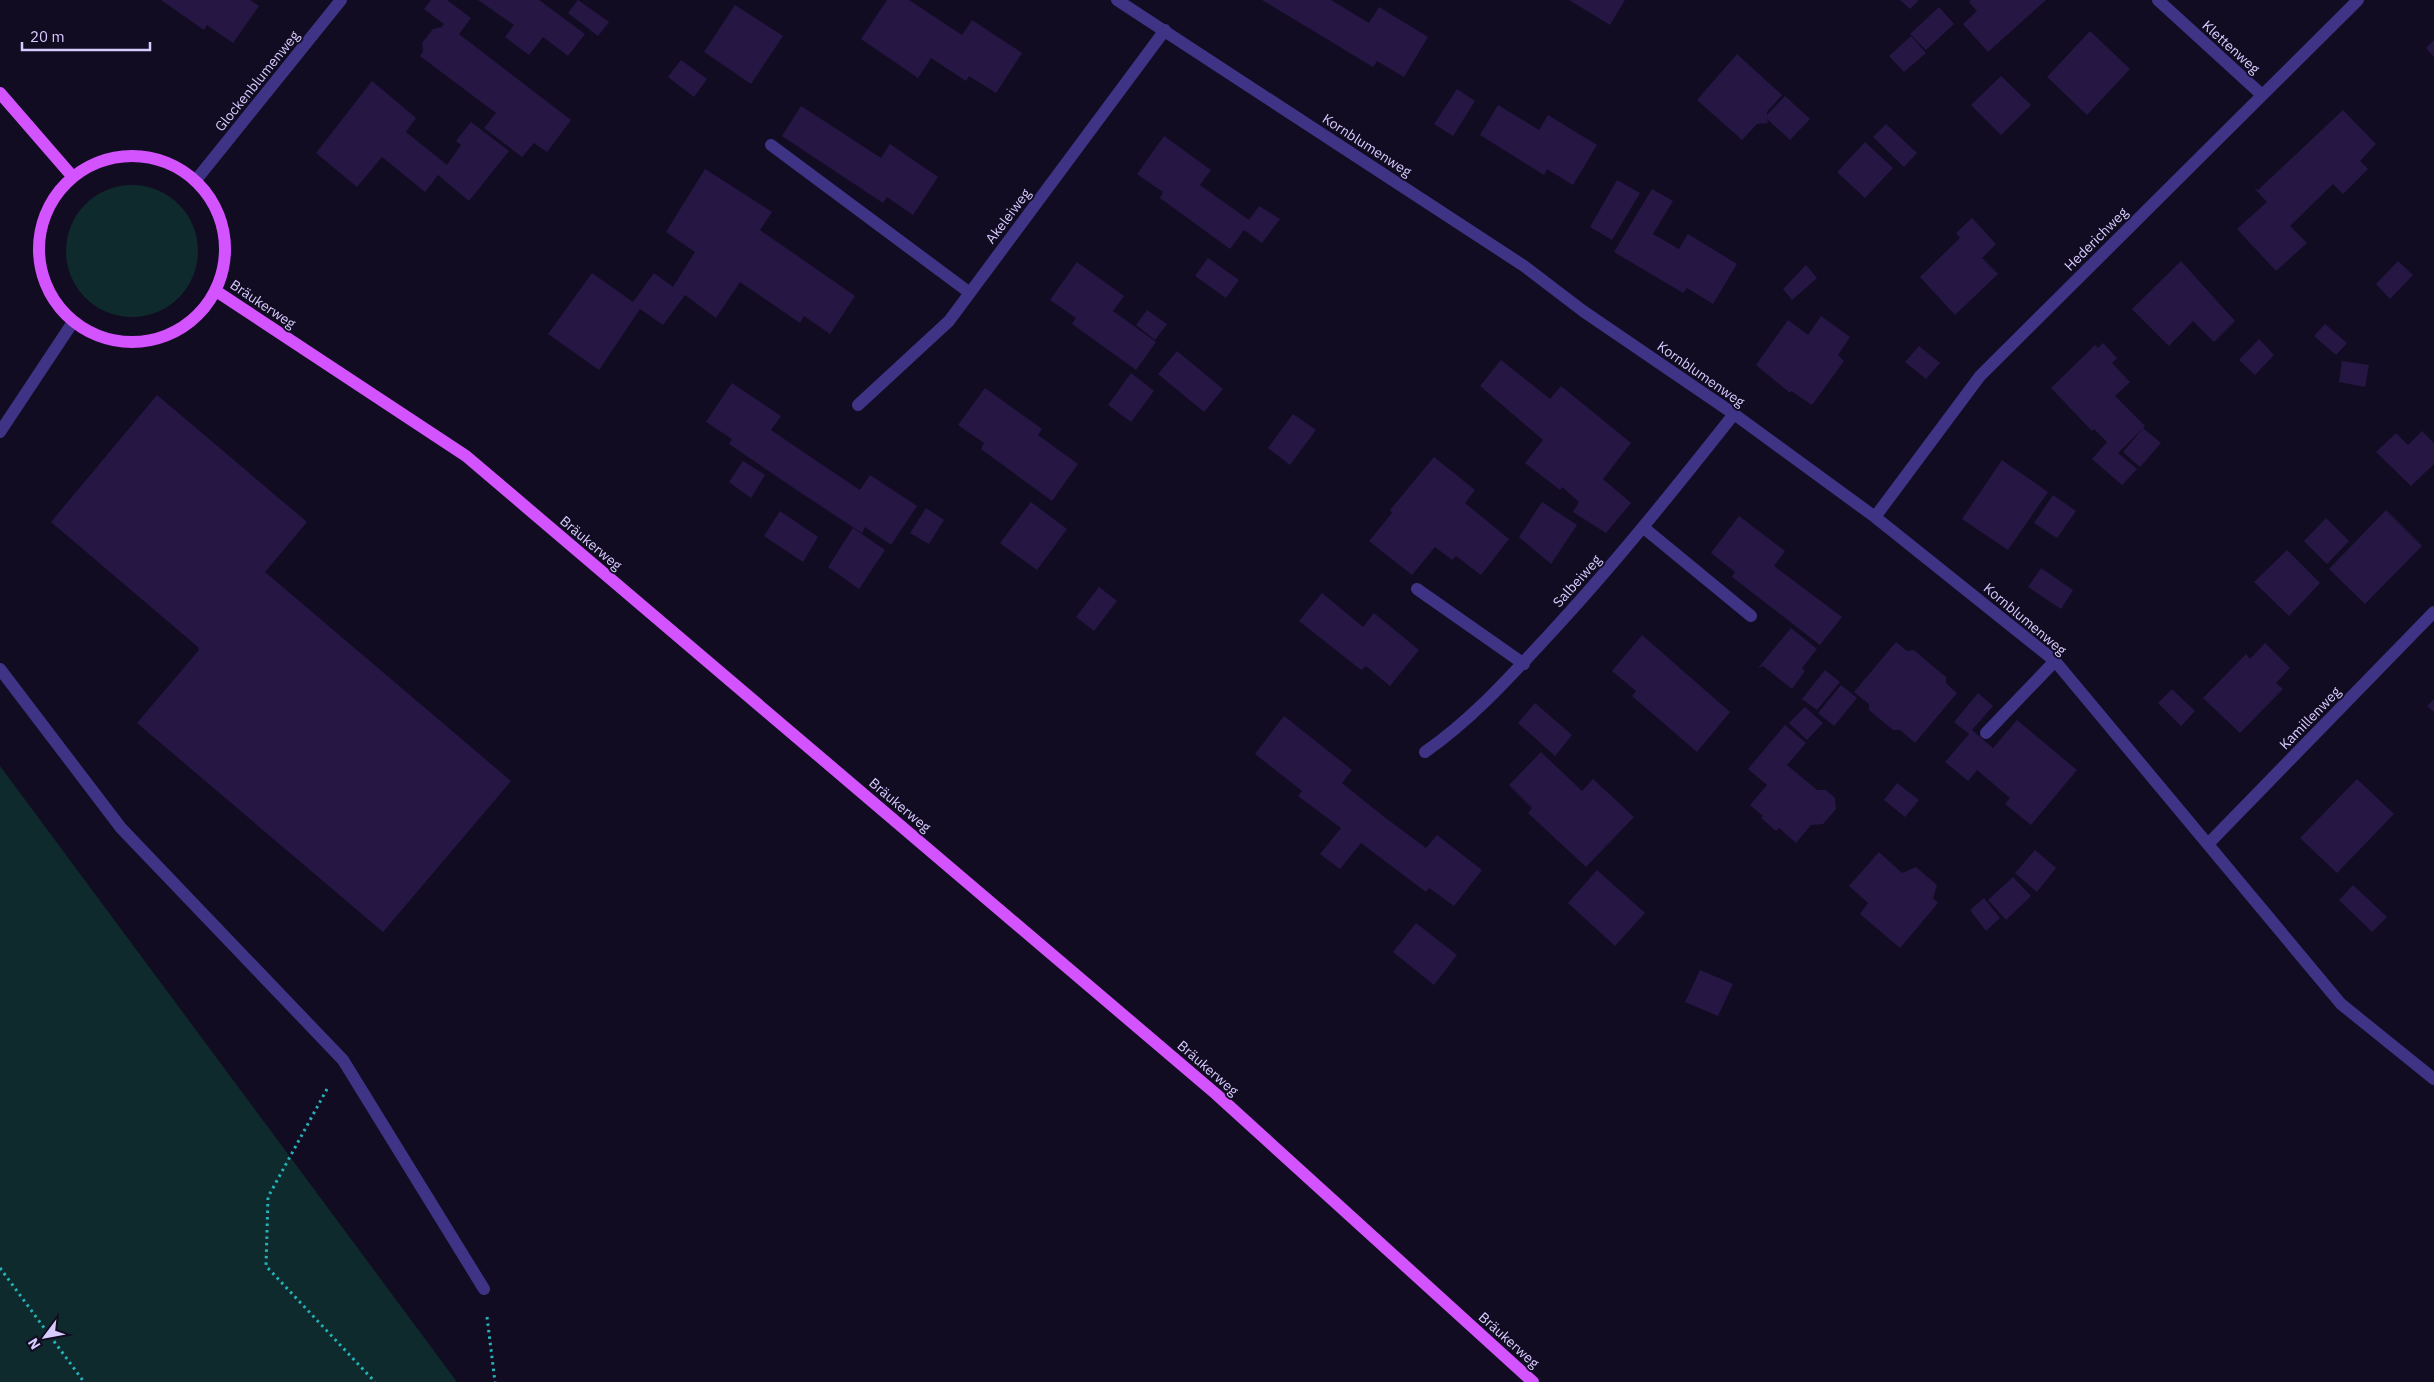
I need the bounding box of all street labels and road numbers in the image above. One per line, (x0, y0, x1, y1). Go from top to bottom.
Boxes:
street label: Klettenweg (2198, 16, 2264, 78)
street label: Glockenblumenweg (211, 26, 304, 135)
street label: Kornblumenweg (1319, 109, 1416, 181)
street label: Akeleiweg (981, 184, 1035, 247)
street label: Hederichweg (2060, 203, 2132, 275)
street label: Bräukerweg (227, 275, 300, 333)
street label: Kornblumenweg (1654, 337, 1749, 411)
street label: Bräukerweg (556, 512, 626, 575)
street label: Salbeiweg (1549, 551, 1606, 611)
street label: Kornblumenweg (1980, 579, 2071, 659)
street label: Kamillenweg (2275, 682, 2345, 753)
street label: Bräukerweg (865, 774, 935, 837)
street label: Bräukerweg (1174, 1036, 1243, 1100)
street label: Bräukerweg (1475, 1308, 1544, 1372)

